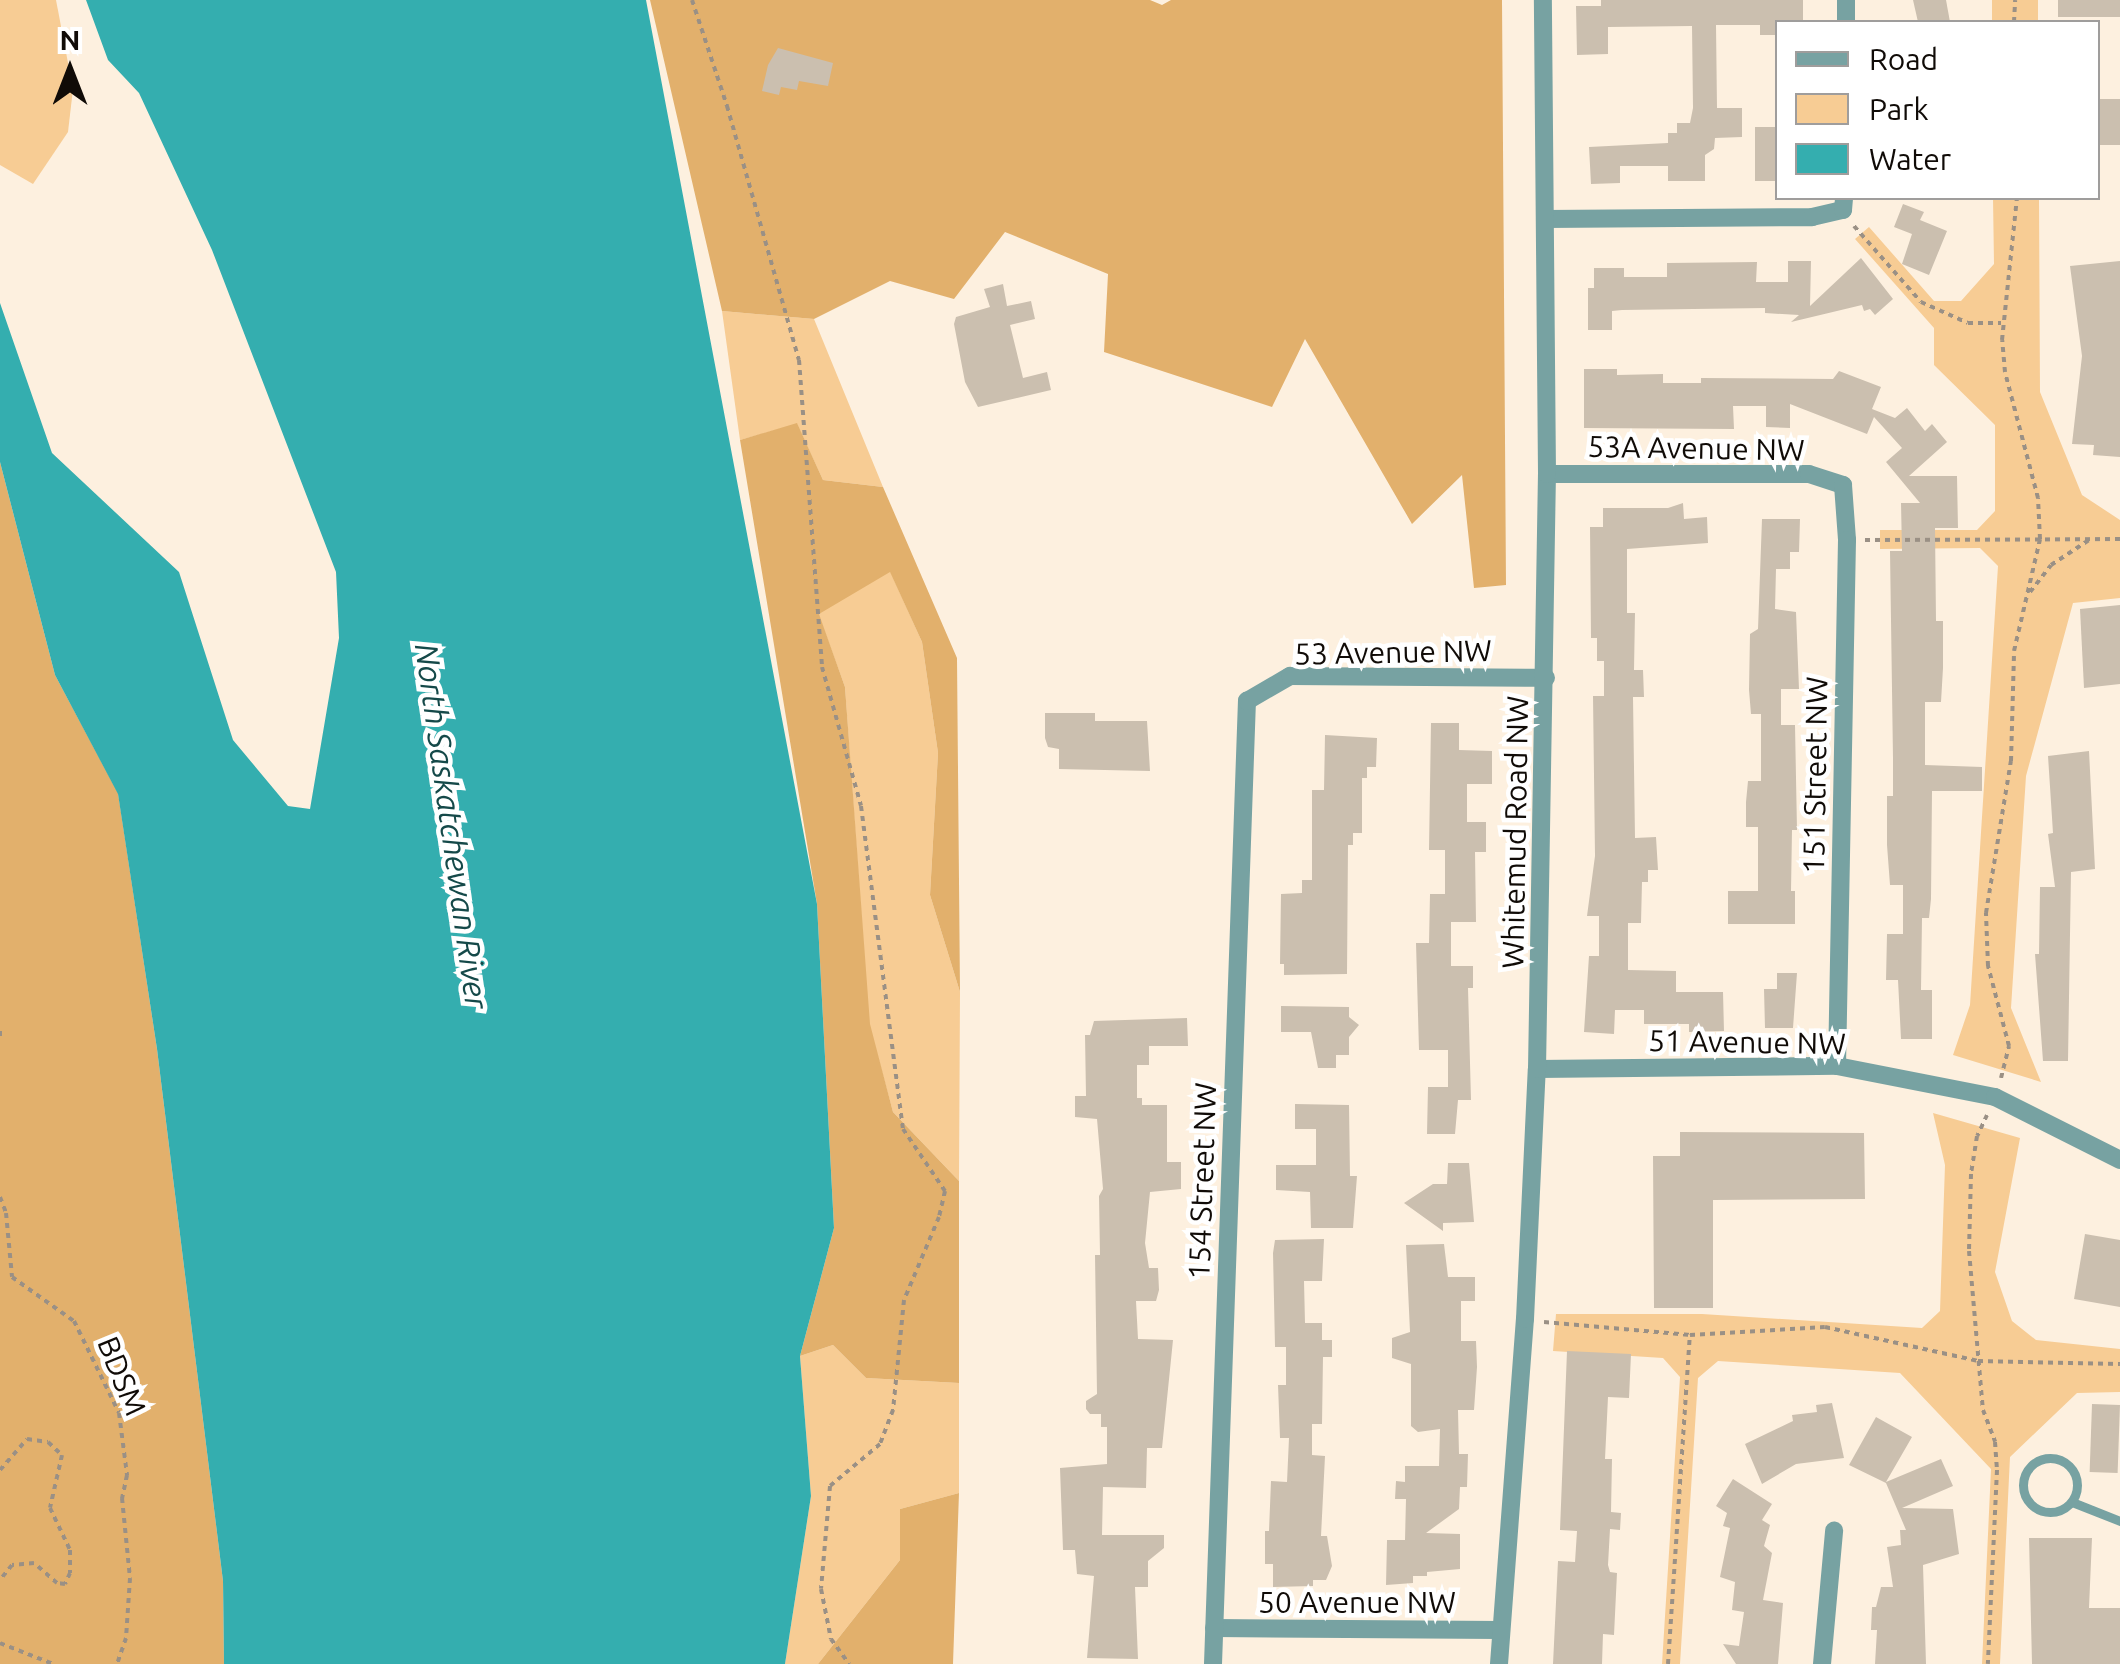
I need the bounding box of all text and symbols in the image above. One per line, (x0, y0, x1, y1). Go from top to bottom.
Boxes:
north arrow (20, 20, 120, 120)
legend (1775, 20, 2100, 200)
text: N (60, 24, 80, 55)
text: Road (1869, 42, 1938, 76)
text: Park (1869, 92, 1929, 126)
text: Water (1869, 142, 1951, 176)
street label: 53A Avenue NW (1587, 428, 1805, 468)
street label: 53 Avenue NW (1294, 632, 1492, 672)
water label: North Saskatchewan River (407, 641, 497, 1011)
street label: 151 Street NW (1795, 676, 1835, 874)
street label: Whitemud Road NW (1495, 695, 1535, 969)
street label: 51 Avenue NW (1648, 1022, 1846, 1062)
street label: 154 Street NW (1181, 1082, 1223, 1280)
street label: BDSM (90, 1331, 154, 1421)
street label: 50 Avenue NW (1258, 1584, 1456, 1620)

